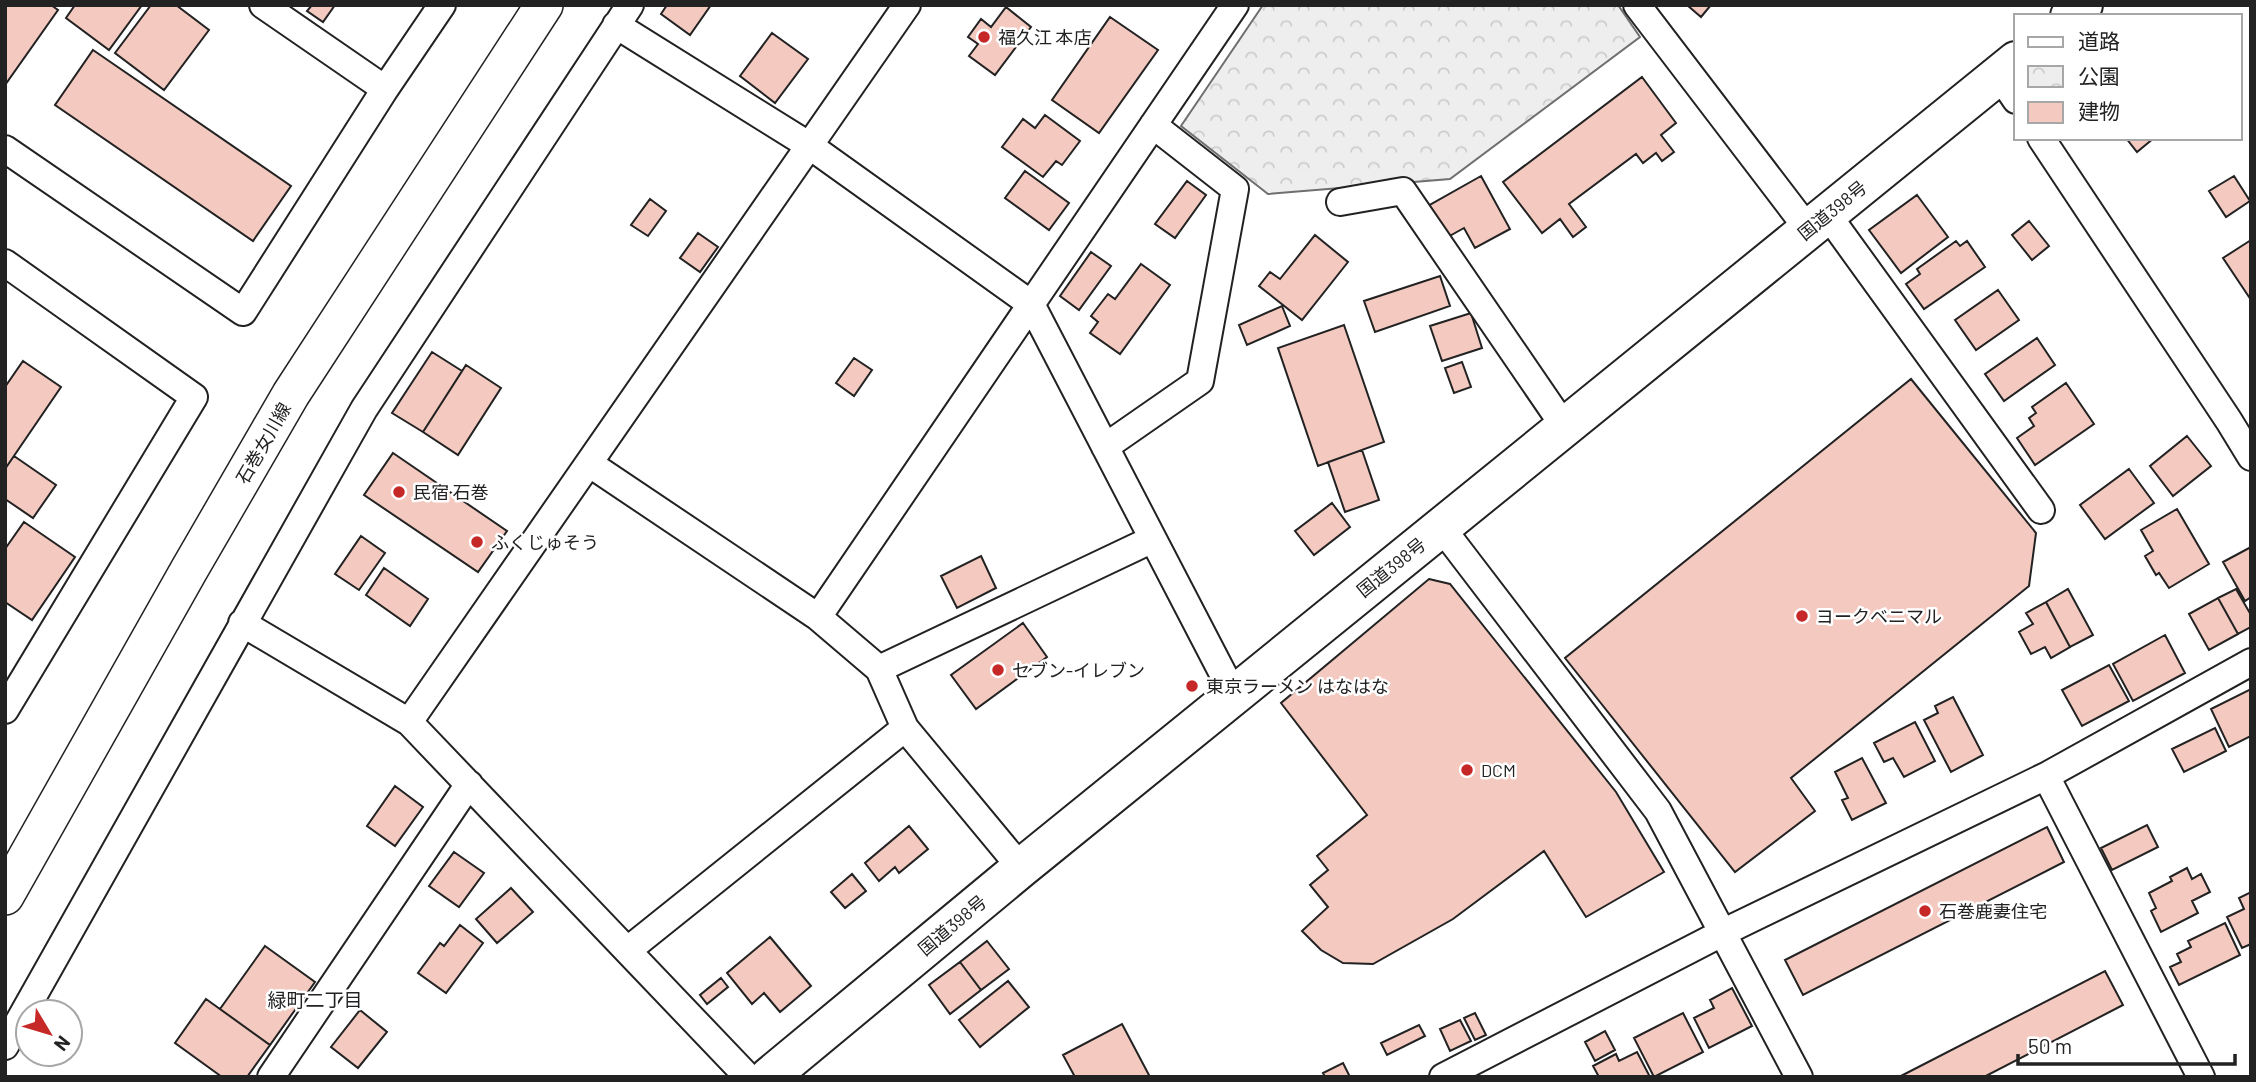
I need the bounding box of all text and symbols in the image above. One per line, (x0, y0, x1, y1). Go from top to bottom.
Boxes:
legend (2014, 14, 2242, 140)
place label: 福久江 本店 (998, 26, 1092, 48)
text: 道路 (2078, 28, 2120, 53)
marker: 福久江 本店 (976, 29, 992, 45)
text: 公園 (2078, 63, 2120, 88)
text: 建物 (2078, 98, 2120, 123)
street label: 国道398号 (1793, 176, 1871, 244)
street label: 石巻女川線 (231, 399, 295, 487)
place label: 民宿 石巻 (413, 481, 489, 503)
marker: 民宿 石巻 (391, 484, 407, 500)
place label: ふくじゅそう (491, 531, 599, 553)
street label: 国道398号 (1352, 533, 1430, 601)
marker: ふくじゅそう (469, 534, 485, 550)
place label: ヨークベニマル (1816, 605, 1942, 627)
marker: ヨークベニマル (1794, 608, 1810, 624)
place label: セブン-イレブン (1012, 659, 1145, 681)
marker: セブン-イレブン (990, 662, 1006, 678)
place label: 東京ラーメン はなはな (1206, 675, 1389, 697)
marker: 東京ラーメン はなはな (1184, 678, 1200, 694)
place label: DCM (1481, 759, 1516, 781)
marker: DCM (1459, 762, 1475, 778)
street label: 国道398号 (914, 890, 990, 960)
place label: 石巻鹿妻住宅 (1939, 900, 2047, 922)
marker: 石巻鹿妻住宅 (1917, 903, 1933, 919)
district label: 緑町二丁目 (267, 988, 363, 1011)
north arrow (14, 998, 84, 1068)
scale bar (2018, 1023, 2235, 1066)
text: N (50, 1032, 76, 1056)
text: 50 m (2028, 1033, 2072, 1058)

